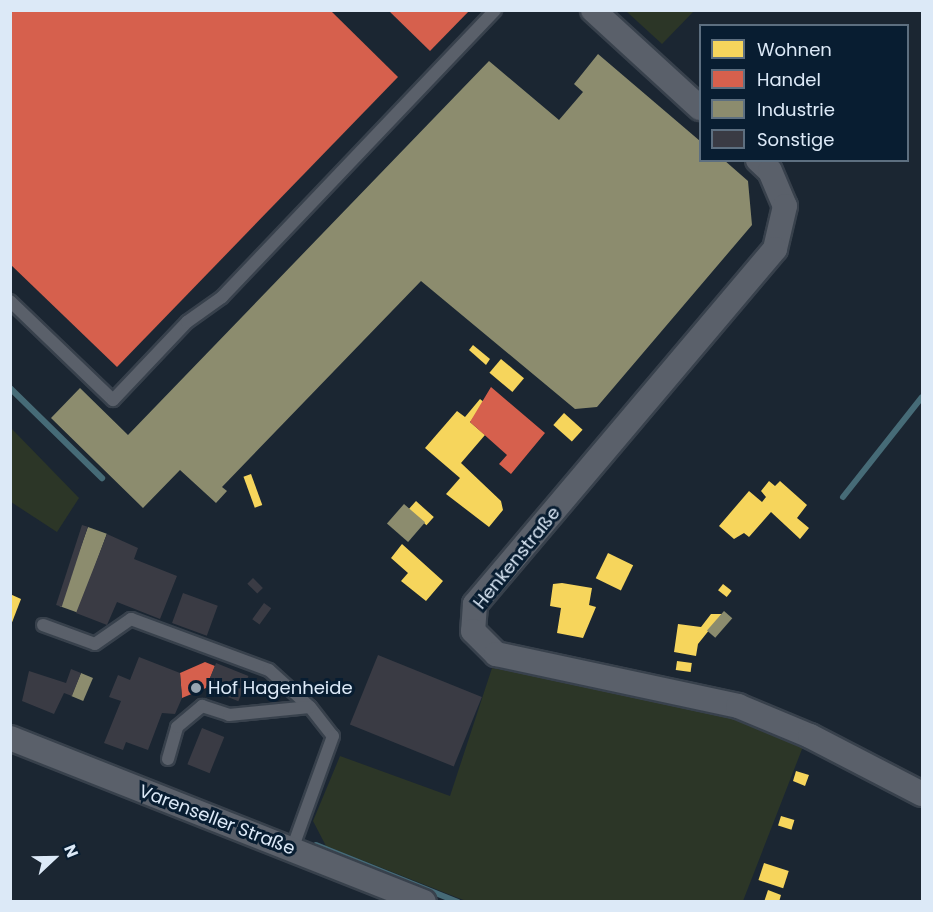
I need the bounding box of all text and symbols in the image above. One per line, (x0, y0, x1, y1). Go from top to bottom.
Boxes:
legend (699, 24, 909, 162)
text: Wohnen (757, 37, 832, 62)
text: Handel (757, 67, 821, 92)
text: Industrie (757, 97, 835, 122)
text: Sonstige (757, 127, 834, 152)
street label: Henkenstraße (469, 503, 565, 613)
place label: Hof Hagenheide (208, 677, 353, 699)
marker: Hof Hagenheide (189, 681, 203, 695)
street label: Varenseller Straße (136, 780, 298, 860)
north arrow (24, 828, 84, 888)
text: N (58, 841, 84, 861)

